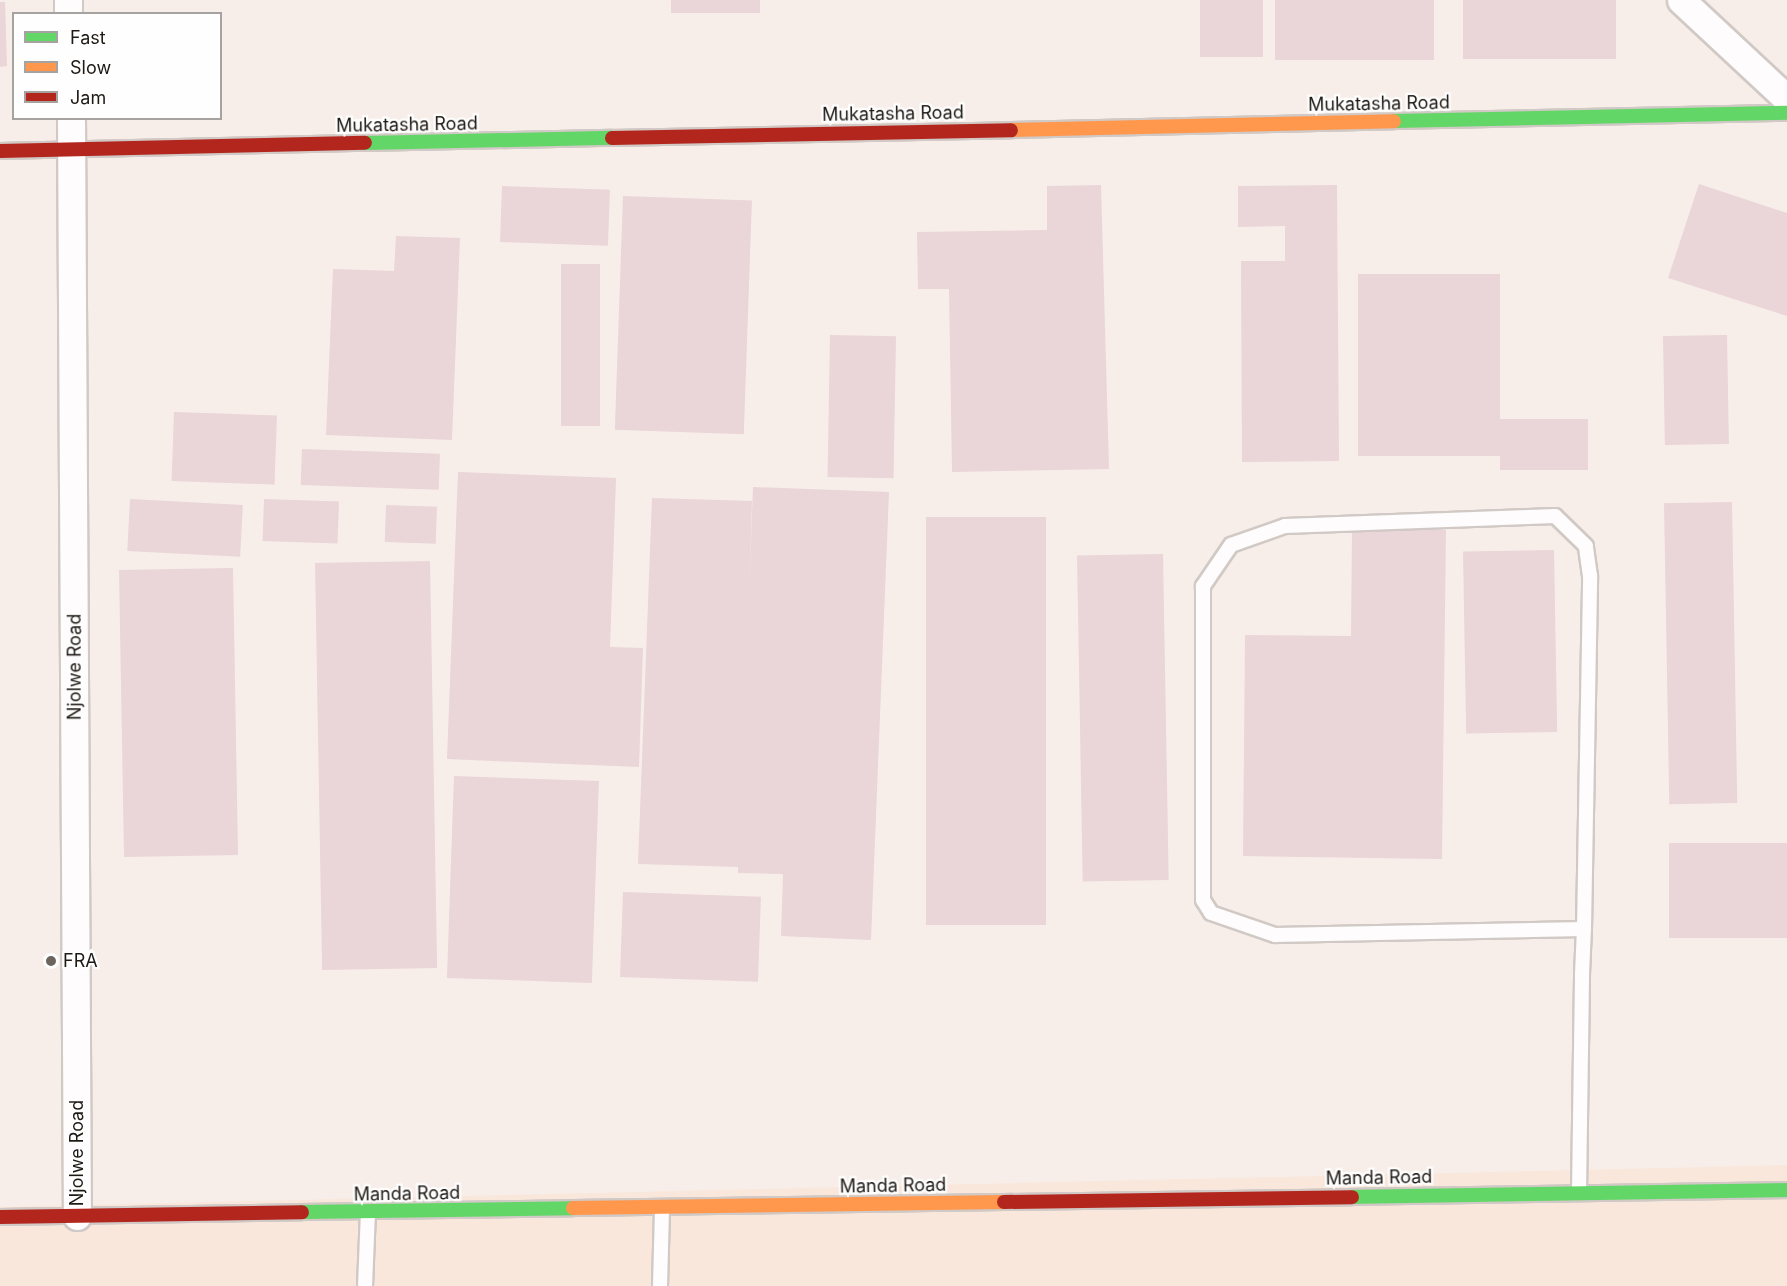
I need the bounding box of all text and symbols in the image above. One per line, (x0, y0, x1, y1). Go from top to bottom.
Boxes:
legend (12, 12, 222, 120)
text: Fast (70, 27, 106, 48)
text: Slow (70, 57, 111, 78)
text: Jam (70, 87, 106, 108)
street label: Mukatasha Road (1308, 92, 1450, 116)
street label: Mukatasha Road (822, 102, 964, 126)
street label: Mukatasha Road (336, 113, 478, 137)
street label: Njolwe Road (64, 614, 86, 720)
place label: FRA (63, 950, 98, 972)
marker: FRA (44, 954, 58, 968)
street label: Njolwe Road (66, 1100, 88, 1206)
street label: Manda Road (1326, 1166, 1432, 1190)
street label: Manda Road (840, 1174, 946, 1198)
street label: Manda Road (354, 1182, 460, 1206)

